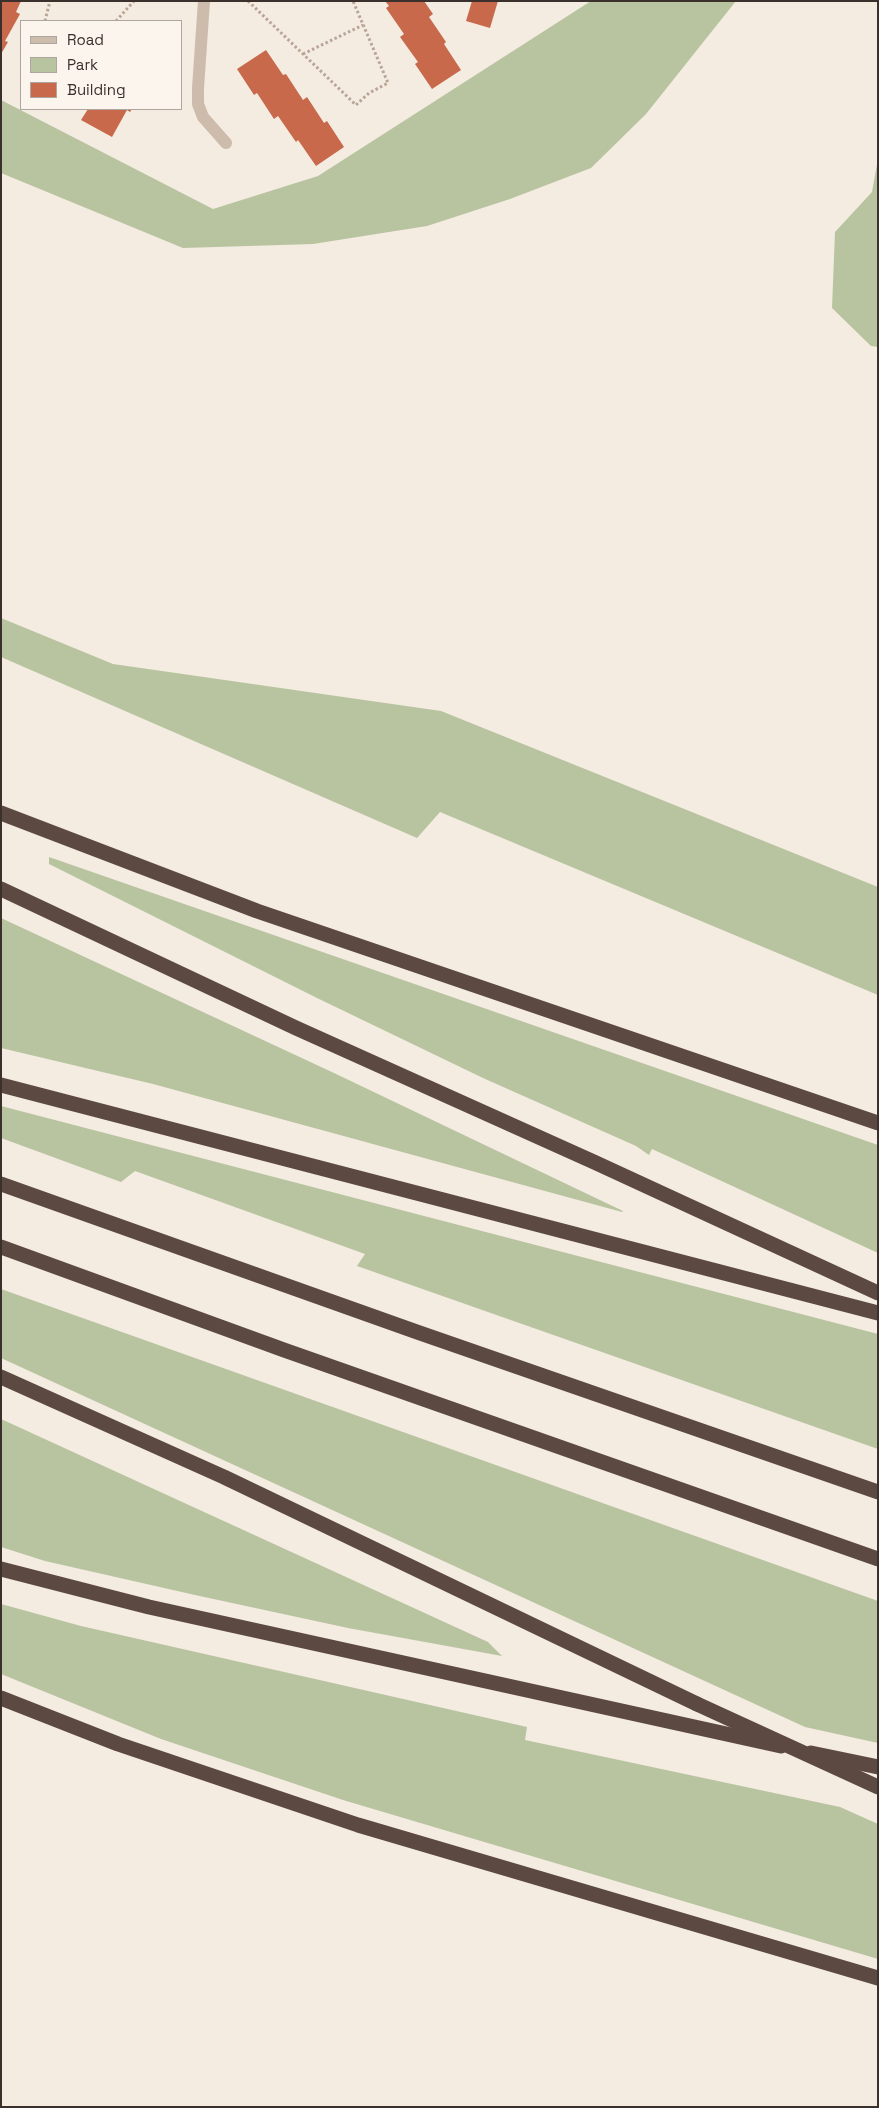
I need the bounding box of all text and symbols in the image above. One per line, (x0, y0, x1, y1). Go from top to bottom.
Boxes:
legend (20, 20, 182, 110)
text: Road (67, 30, 104, 49)
text: Park (67, 55, 98, 74)
text: Building (67, 80, 126, 99)

